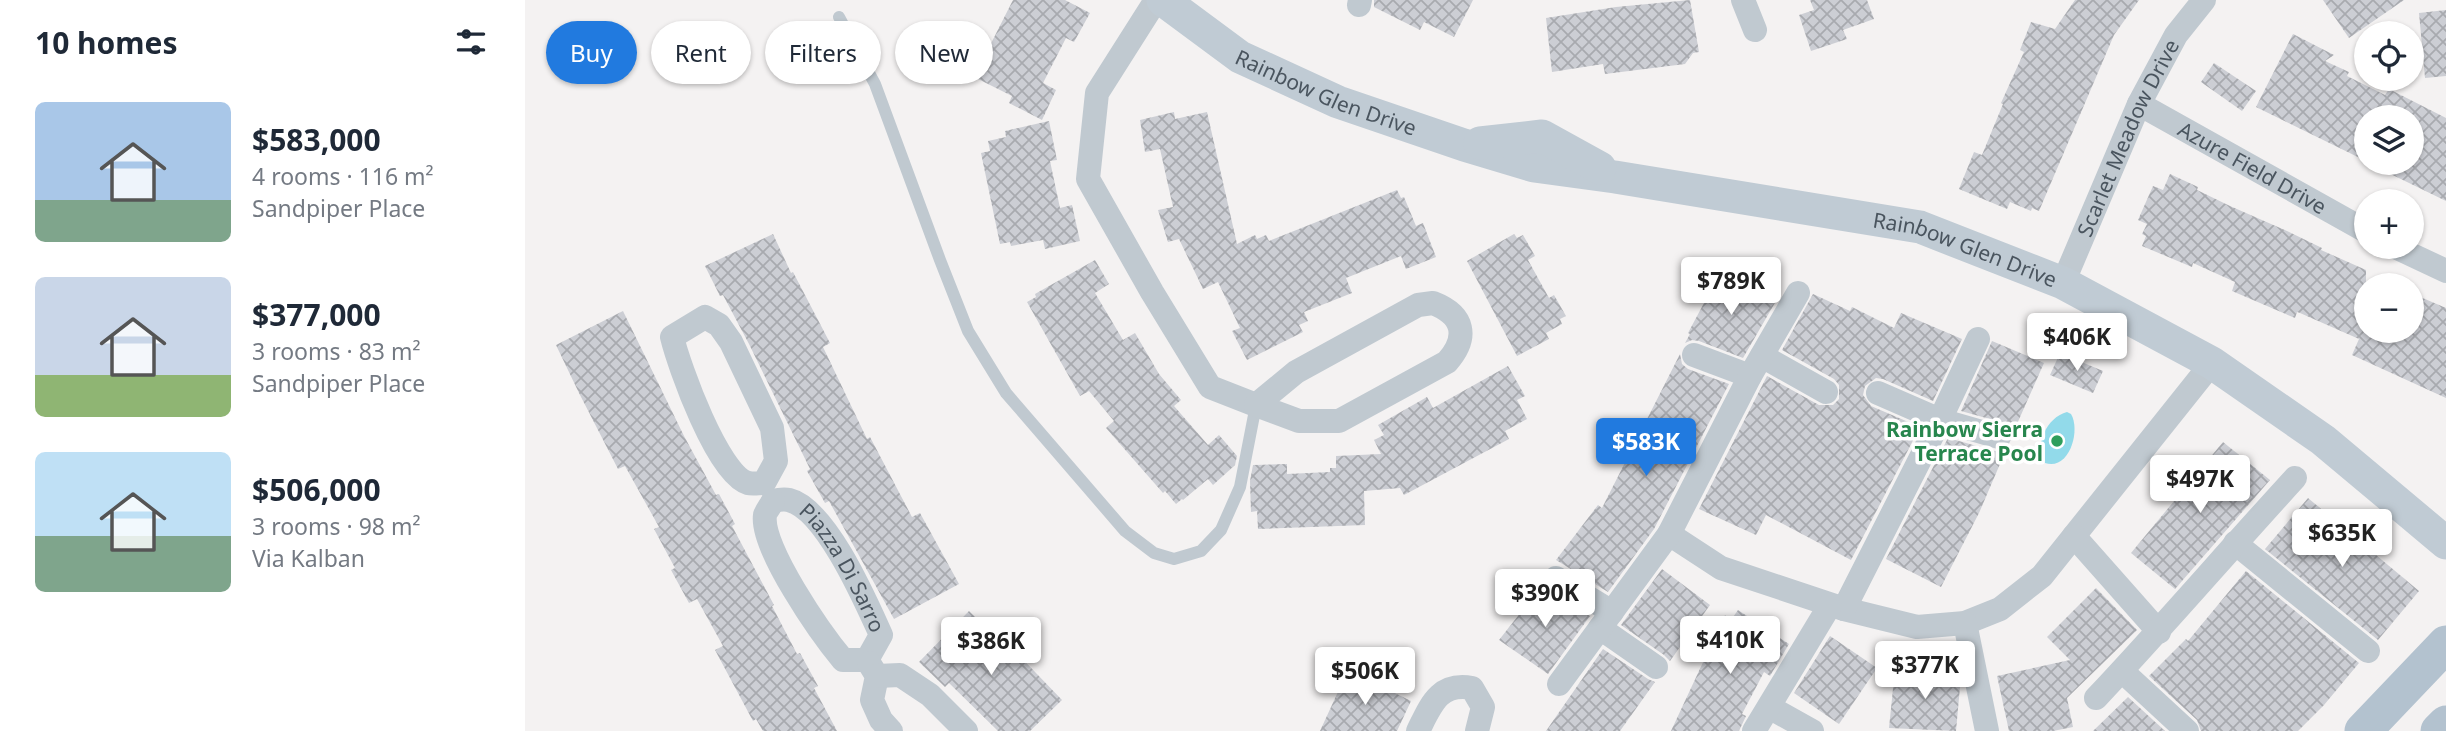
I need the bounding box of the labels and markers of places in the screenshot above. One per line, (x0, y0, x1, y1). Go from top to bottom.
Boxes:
pin: $789K (1682, 258, 1780, 317)
pin: $406K (2028, 314, 2126, 373)
place label: Rainbow Sierra Terrace Pool (1886, 415, 2043, 467)
pin: $583K (1597, 419, 1695, 478)
marker: Rainbow Sierra Terrace Pool (2049, 433, 2065, 449)
pin: $497K (2151, 456, 2249, 515)
pin: $635K (2293, 510, 2391, 569)
pin: $390K (1496, 570, 1594, 629)
pin: $410K (1681, 616, 1779, 676)
pin: $386K (942, 618, 1040, 677)
pin: $377K (1876, 642, 1974, 701)
pin: $506K (1316, 648, 1414, 707)

